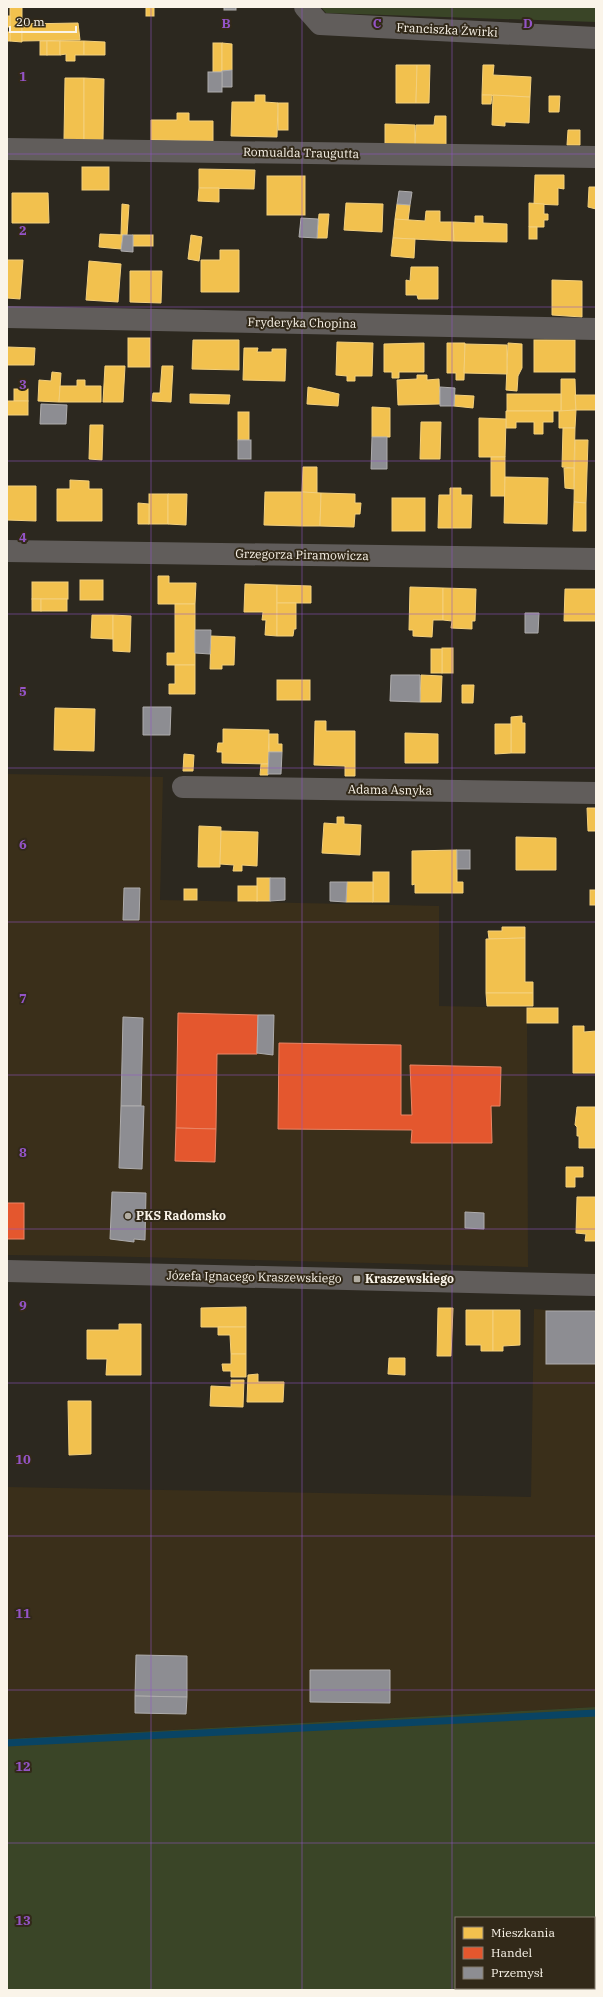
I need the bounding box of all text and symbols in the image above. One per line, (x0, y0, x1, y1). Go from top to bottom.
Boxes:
scale bar (10, 8, 76, 34)
text: 20 m (16, 14, 45, 29)
text: B (221, 15, 231, 32)
text: C (373, 15, 382, 32)
text: D (523, 15, 533, 32)
street label: Franciszka Żwirki (396, 19, 498, 40)
text: 1 (19, 68, 27, 85)
street label: Romualda Traugutta (243, 144, 360, 161)
text: 2 (19, 222, 27, 239)
street label: Fryderyka Chopina (248, 314, 357, 331)
text: 3 (19, 376, 27, 393)
text: 4 (19, 529, 27, 546)
street label: Grzegorza Piramowicza (235, 546, 369, 563)
text: 5 (19, 683, 27, 700)
street label: Adama Asnyka (348, 781, 433, 798)
text: 6 (19, 836, 27, 853)
text: 7 (19, 990, 27, 1007)
text: 8 (19, 1144, 27, 1161)
place label: PKS Radomsko (136, 1208, 226, 1223)
marker: PKS Radomsko (123, 1211, 133, 1221)
street label: Józefa Ignacego Kraszewskiego (166, 1267, 342, 1286)
place label: Kraszewskiego (365, 1271, 454, 1286)
marker: Kraszewskiego (352, 1274, 362, 1284)
text: 9 (19, 1297, 27, 1314)
text: 10 (15, 1451, 31, 1468)
text: 11 (15, 1605, 31, 1622)
text: 12 (15, 1758, 31, 1775)
text: 13 (15, 1912, 31, 1929)
legend (455, 1917, 595, 1989)
text: Mieszkania (491, 1925, 555, 1940)
text: Handel (491, 1945, 532, 1960)
text: Przemysł (491, 1965, 544, 1980)

